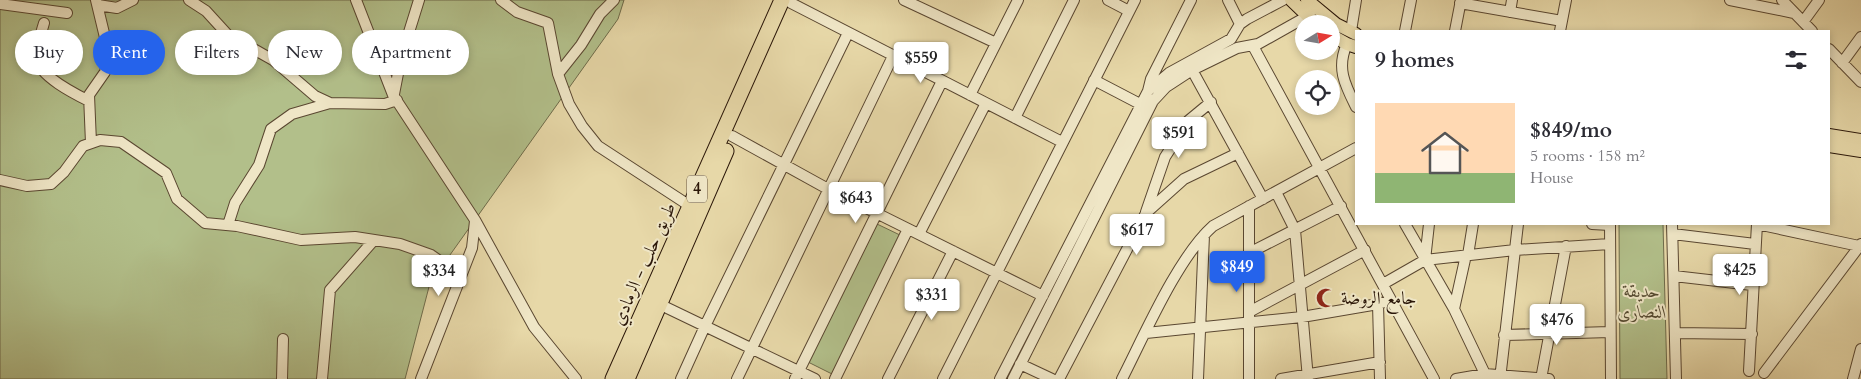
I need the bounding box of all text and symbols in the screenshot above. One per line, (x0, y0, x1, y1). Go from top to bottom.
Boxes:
north arrow (1295, 15, 1340, 60)
map controls (1295, 15, 1340, 115)
chip: Buy (15, 30, 83, 75)
chip: Rent (93, 30, 165, 75)
chip: Filters (175, 30, 258, 75)
chip: New (268, 30, 342, 75)
chip: Apartment (352, 30, 469, 75)
pin: $559 (891, 42, 951, 84)
text: 9 homes (1375, 46, 1454, 75)
icon: filters (1782, 46, 1810, 74)
text: $559 (905, 47, 937, 69)
button: locate (1295, 70, 1340, 115)
pin: $591 (1149, 116, 1209, 159)
text: $849/mo (1530, 116, 1612, 145)
text: $591 (1163, 122, 1195, 144)
icon: home (1415, 123, 1475, 183)
text: 5 rooms · 158 m² (1530, 145, 1645, 167)
text: House (1530, 167, 1573, 189)
road number: 4 (687, 175, 707, 202)
pin: $643 (826, 182, 886, 224)
text: $643 (840, 187, 872, 209)
street label: طريق حلب - الرمادي (606, 199, 684, 330)
pin: $617 (1107, 214, 1167, 256)
text: $617 (1121, 219, 1153, 241)
pin: $849 (1207, 250, 1267, 293)
pin: $334 (409, 254, 469, 297)
pin: $425 (1710, 254, 1770, 296)
text: $849 (1221, 256, 1253, 278)
text: $425 (1724, 259, 1756, 281)
text: $334 (423, 260, 455, 282)
pin: $331 (902, 278, 962, 321)
park label: حديقة النصارى (1617, 279, 1667, 325)
text: $331 (916, 284, 948, 306)
place label: جامع الروضة (1341, 286, 1416, 314)
mosque icon: جامع الروضة (1315, 287, 1337, 309)
pin: $476 (1527, 304, 1587, 346)
text: $476 (1541, 309, 1573, 331)

